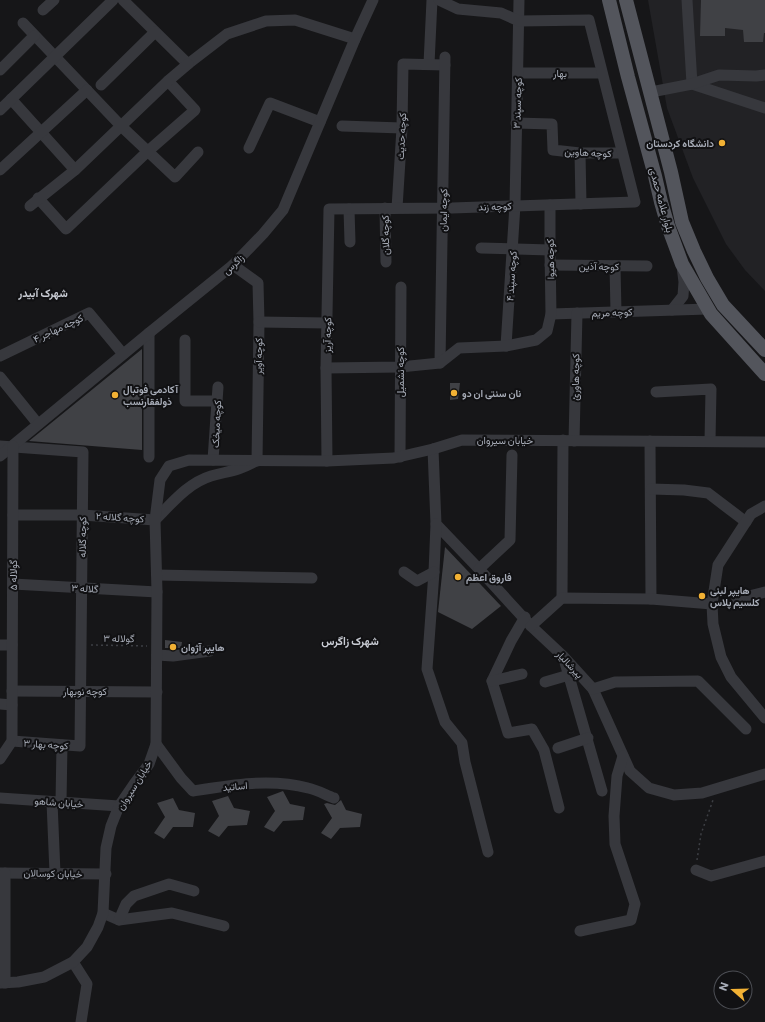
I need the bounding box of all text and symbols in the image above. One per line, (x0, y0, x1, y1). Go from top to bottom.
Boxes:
street label: بهار (552, 67, 567, 80)
street label: کوچه سپند ۳ (510, 77, 526, 129)
street label: کوچه حدیث (394, 112, 410, 160)
place label: دانشگاه کردستان (646, 137, 714, 150)
marker: دانشگاه کردستان (717, 138, 727, 148)
street label: کوچه هاوین (564, 145, 613, 161)
street label: بلوار علامه حمدی (647, 166, 676, 234)
street label: کوچه ایمان (437, 188, 451, 232)
street label: کوچه زند (478, 199, 513, 215)
street label: کوچه گلان (379, 214, 393, 255)
street label: کوچه هیوا (544, 238, 558, 279)
street label: کوچه سپند ۴ (503, 250, 521, 302)
street label: زاگرس (220, 251, 247, 277)
street label: کوچه آذین (579, 260, 620, 274)
district label: شهرک آبیدر (17, 286, 68, 300)
street label: کوچه مریم (591, 305, 633, 321)
street label: کوچه مهاجر ۴ (31, 311, 86, 347)
street label: کوچه آریز (321, 316, 335, 354)
street label: کوچه آویر (252, 337, 266, 376)
street label: کوچه نشمیل (394, 346, 408, 397)
street label: کوچه هاورئ (569, 353, 583, 401)
place label: آکادمی فوتبال ذولفقارنسب (123, 383, 180, 408)
place label: نان سنتی ان دو (462, 387, 521, 400)
marker: نان سنتی ان دو (449, 388, 459, 398)
marker: آکادمی فوتبال ذولفقارنسب (110, 390, 120, 400)
street label: کوچه میخک (209, 399, 225, 448)
street label: خیابان سیروان (477, 434, 533, 447)
street label: کوچه گلاله ۲ (95, 509, 145, 527)
street label: کوچه گلاله (76, 516, 90, 558)
street label: گولاله ۵ (7, 559, 20, 590)
place label: فاروق اعظم (466, 571, 512, 584)
marker: فاروق اعظم (453, 572, 463, 582)
street label: گلاله ۳ (71, 581, 99, 595)
place label: هایپر لبنی کلسیم پلاس (710, 584, 760, 610)
marker: هایپر لبنی کلسیم پلاس (697, 591, 707, 601)
street label: گولاله ۳ (103, 632, 135, 645)
district label: شهرک زاگرس (321, 634, 379, 648)
place label: هایپر آژوان (181, 641, 224, 655)
marker: هایپر آژوان (168, 642, 178, 652)
street label: پیرشالیار (552, 647, 586, 682)
street label: کوچه نوبهار (62, 685, 108, 699)
street label: کوچه بهار ۳ (23, 736, 70, 754)
street label: خیابان سیروان (114, 758, 155, 813)
street label: اساتید (222, 779, 248, 794)
street label: خیابان شاهو (34, 794, 84, 811)
street label: خیابان کوسالان (23, 866, 83, 881)
north arrow (713, 970, 753, 1010)
text: N (716, 980, 731, 993)

